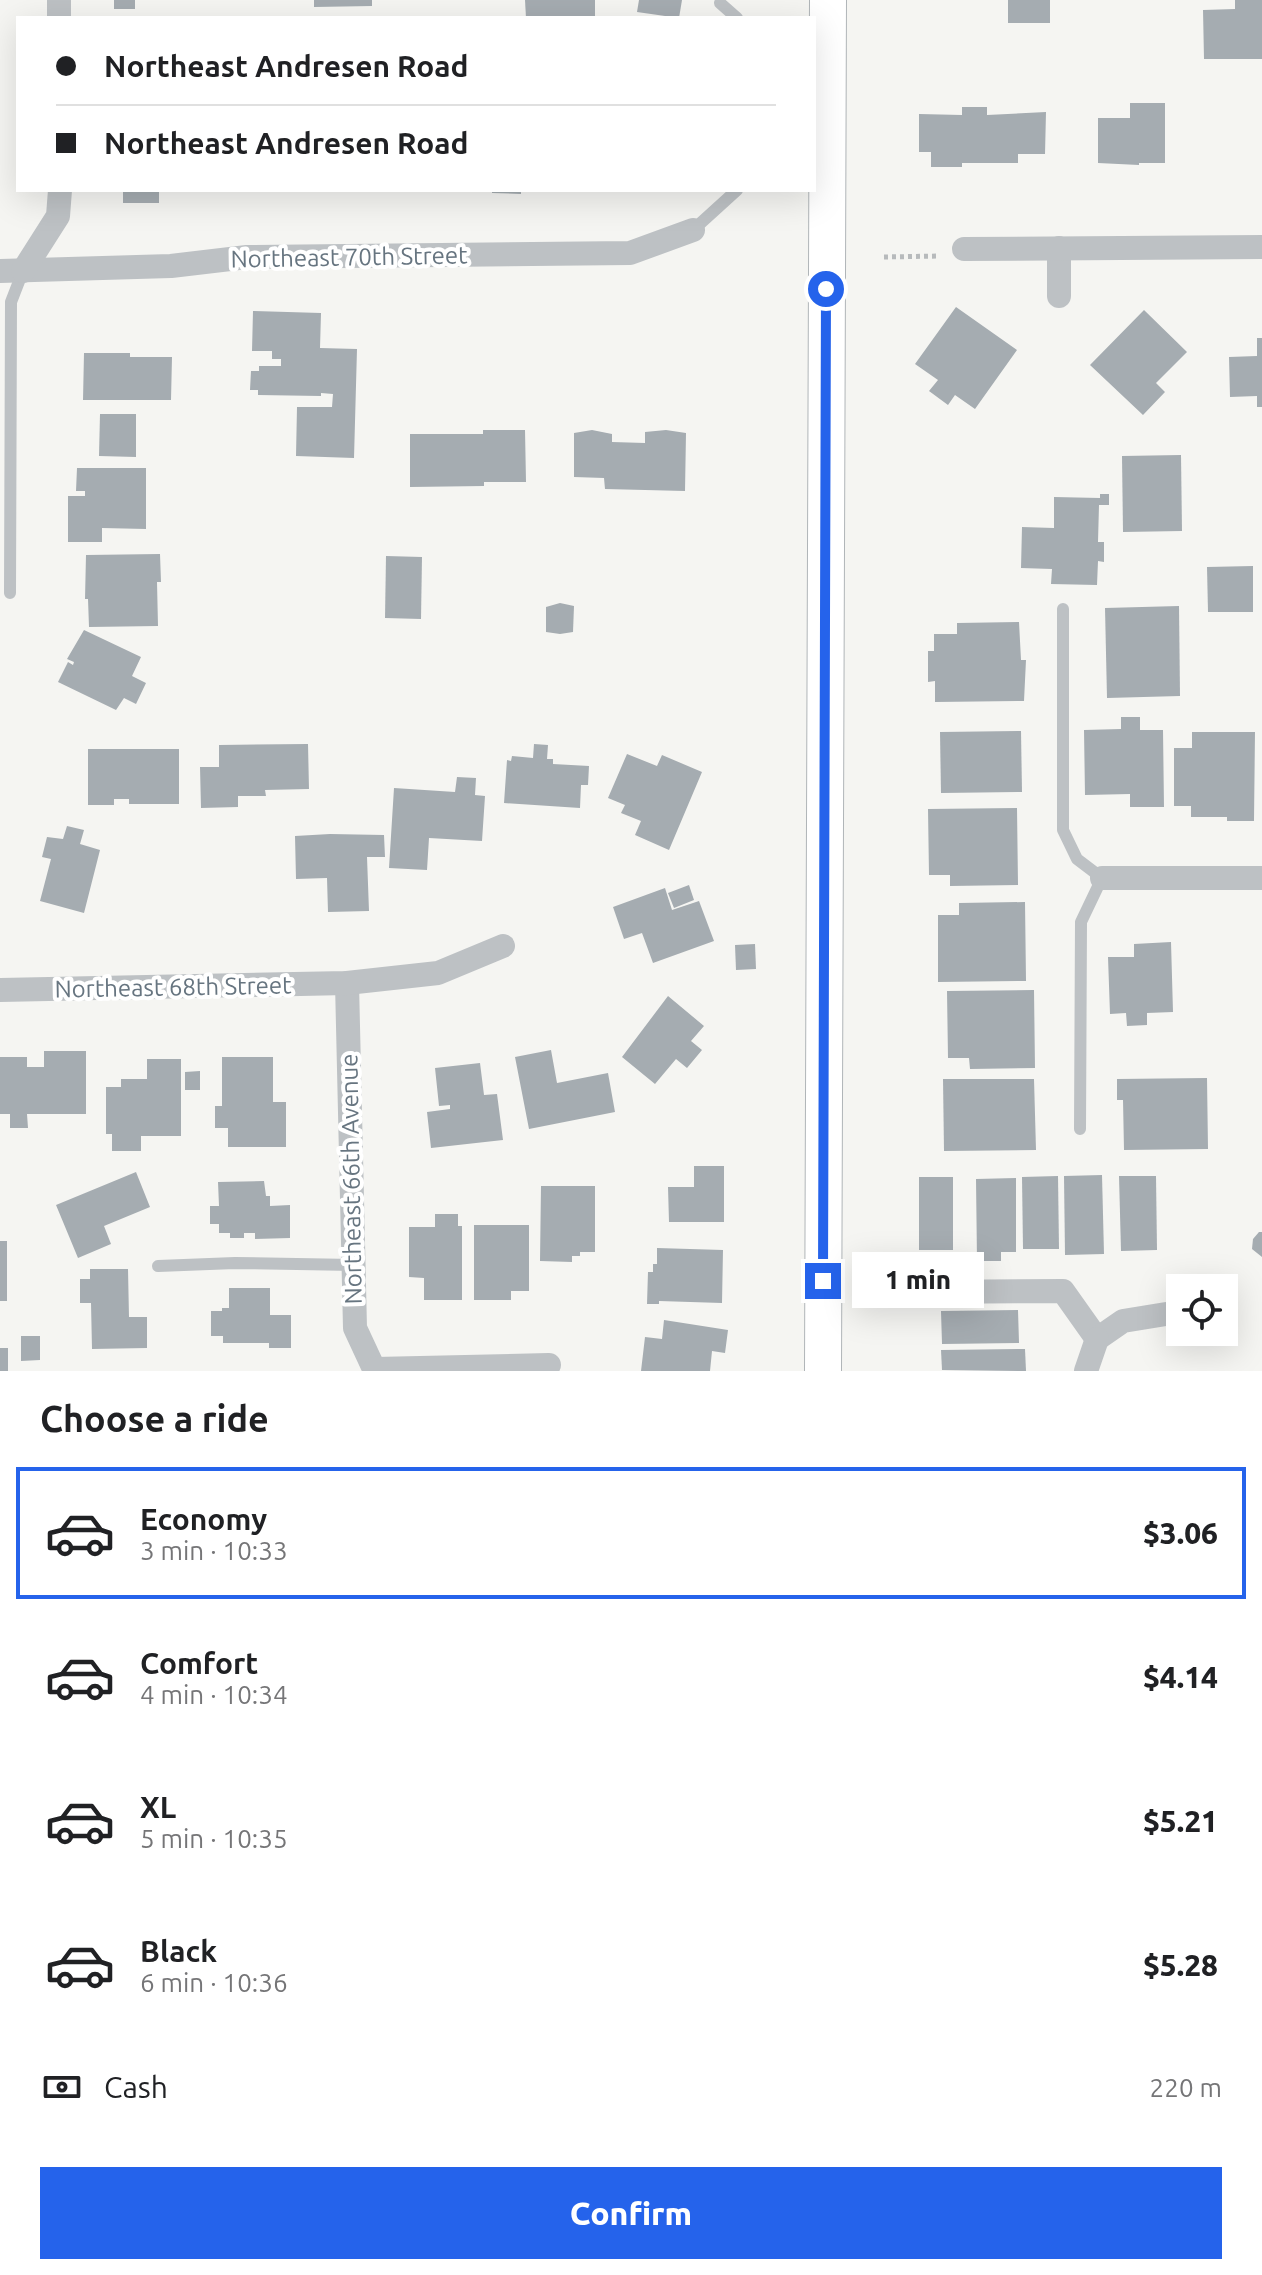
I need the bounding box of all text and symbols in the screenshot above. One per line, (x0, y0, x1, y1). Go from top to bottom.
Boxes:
text: Northeast Andresen Road (104, 49, 469, 83)
text: Northeast Andresen Road (104, 126, 469, 160)
street label: Northeast 70th Street (230, 241, 468, 273)
route start (808, 271, 844, 307)
street label: Northeast 68th Street (54, 971, 292, 1003)
street label: Northeast 66th Avenue (335, 1053, 367, 1305)
callout: 1 min (851, 1253, 983, 1309)
route end (805, 1263, 841, 1299)
text: 1 min (885, 1265, 951, 1294)
map controls (1166, 1274, 1238, 1346)
button: locate (1166, 1274, 1238, 1346)
text: Choose a ride (40, 1398, 269, 1439)
icon: car (44, 1497, 116, 1569)
text: Economy (140, 1502, 267, 1536)
text: $3.06 (1143, 1516, 1218, 1550)
text: 3 min · 10:33 (140, 1536, 288, 1565)
icon: car (44, 1641, 116, 1713)
text: Comfort (140, 1646, 258, 1680)
text: $4.14 (1143, 1660, 1218, 1694)
text: 4 min · 10:34 (140, 1680, 288, 1709)
icon: car (44, 1785, 116, 1857)
text: XL (140, 1790, 176, 1824)
text: $5.21 (1143, 1804, 1218, 1838)
text: 5 min · 10:35 (140, 1824, 288, 1853)
icon: car (44, 1929, 116, 2001)
text: Black (140, 1934, 217, 1968)
text: $5.28 (1143, 1948, 1218, 1982)
text: 6 min · 10:36 (140, 1968, 288, 1997)
icon: cash (40, 2065, 84, 2109)
text: Cash (104, 2070, 168, 2104)
text: 220 m (1150, 2073, 1222, 2102)
button: Confirm (40, 2167, 1222, 2259)

